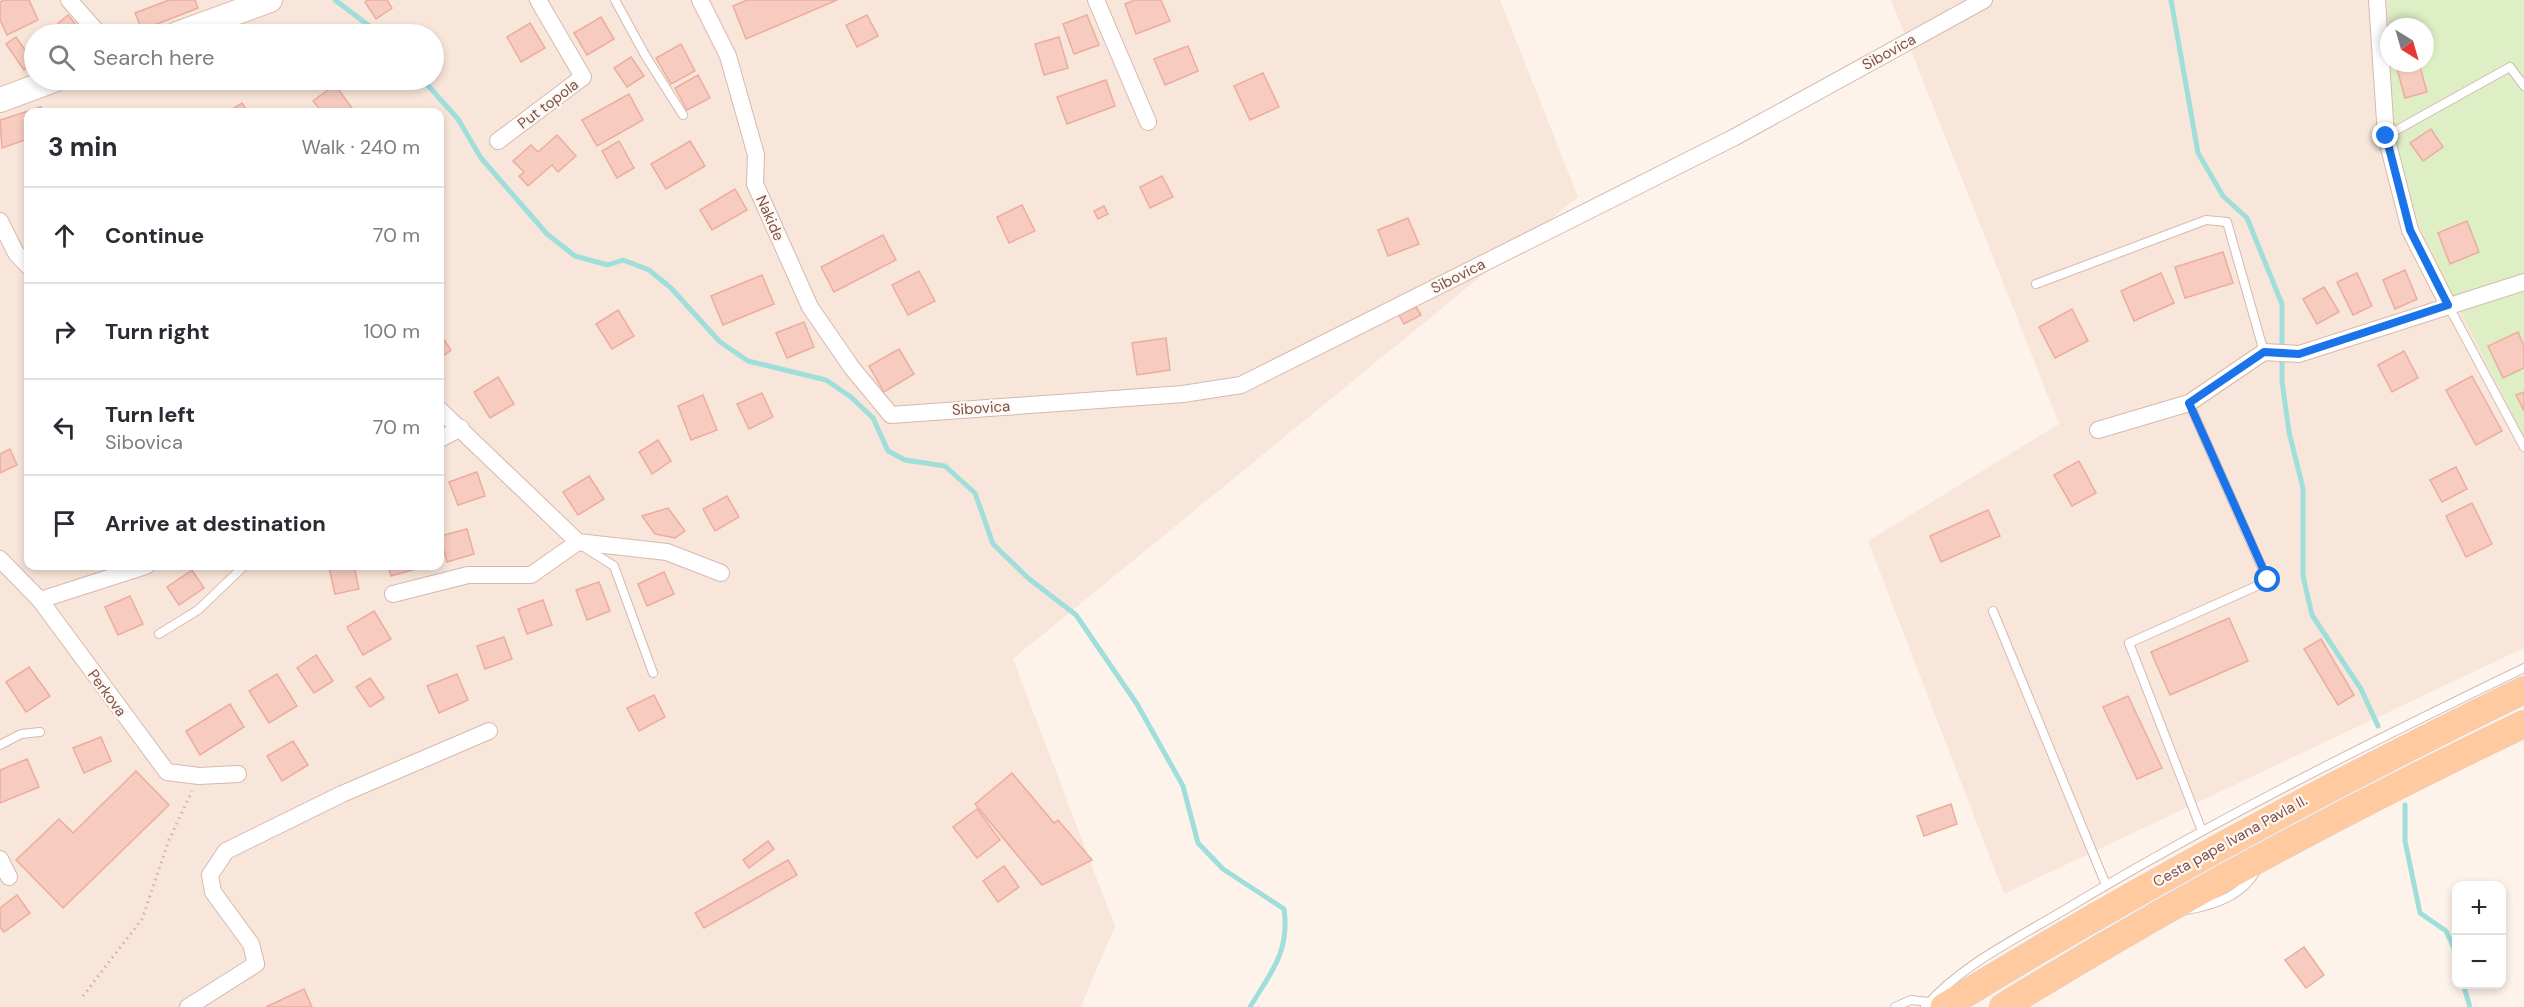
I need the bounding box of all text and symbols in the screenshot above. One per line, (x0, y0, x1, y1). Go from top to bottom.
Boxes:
north arrow (2380, 18, 2434, 72)
search box (24, 24, 444, 90)
street label: Sibovica (1859, 29, 1919, 75)
icon: search (45, 41, 78, 74)
text: Search here (93, 43, 214, 72)
street label: Put topola (513, 74, 583, 134)
route end (2372, 122, 2398, 148)
text: 3 min (48, 130, 117, 164)
text: Walk · 240 m (301, 134, 420, 160)
street label: Nakide (751, 192, 789, 244)
icon: ahead (48, 219, 81, 252)
text: Continue (105, 221, 204, 250)
text: 70 m (373, 222, 420, 248)
street label: Sibovica (1427, 254, 1489, 298)
icon: right (48, 315, 81, 348)
text: Turn right (105, 317, 210, 346)
text: 100 m (363, 318, 420, 344)
street label: Sibovica (951, 396, 1011, 420)
text: Turn left (105, 400, 195, 429)
icon: left (48, 411, 81, 444)
text: 70 m (373, 414, 420, 440)
text: Sibovica (105, 429, 183, 455)
icon: arrive (48, 507, 81, 540)
text: Arrive at destination (105, 509, 326, 538)
route start (2254, 566, 2280, 592)
street label: Perkova (83, 665, 131, 721)
street label: Cesta pape Ivana Pavla II. (2149, 790, 2311, 892)
map controls (2452, 881, 2506, 989)
button: + (2452, 881, 2506, 935)
button: − (2452, 935, 2506, 989)

